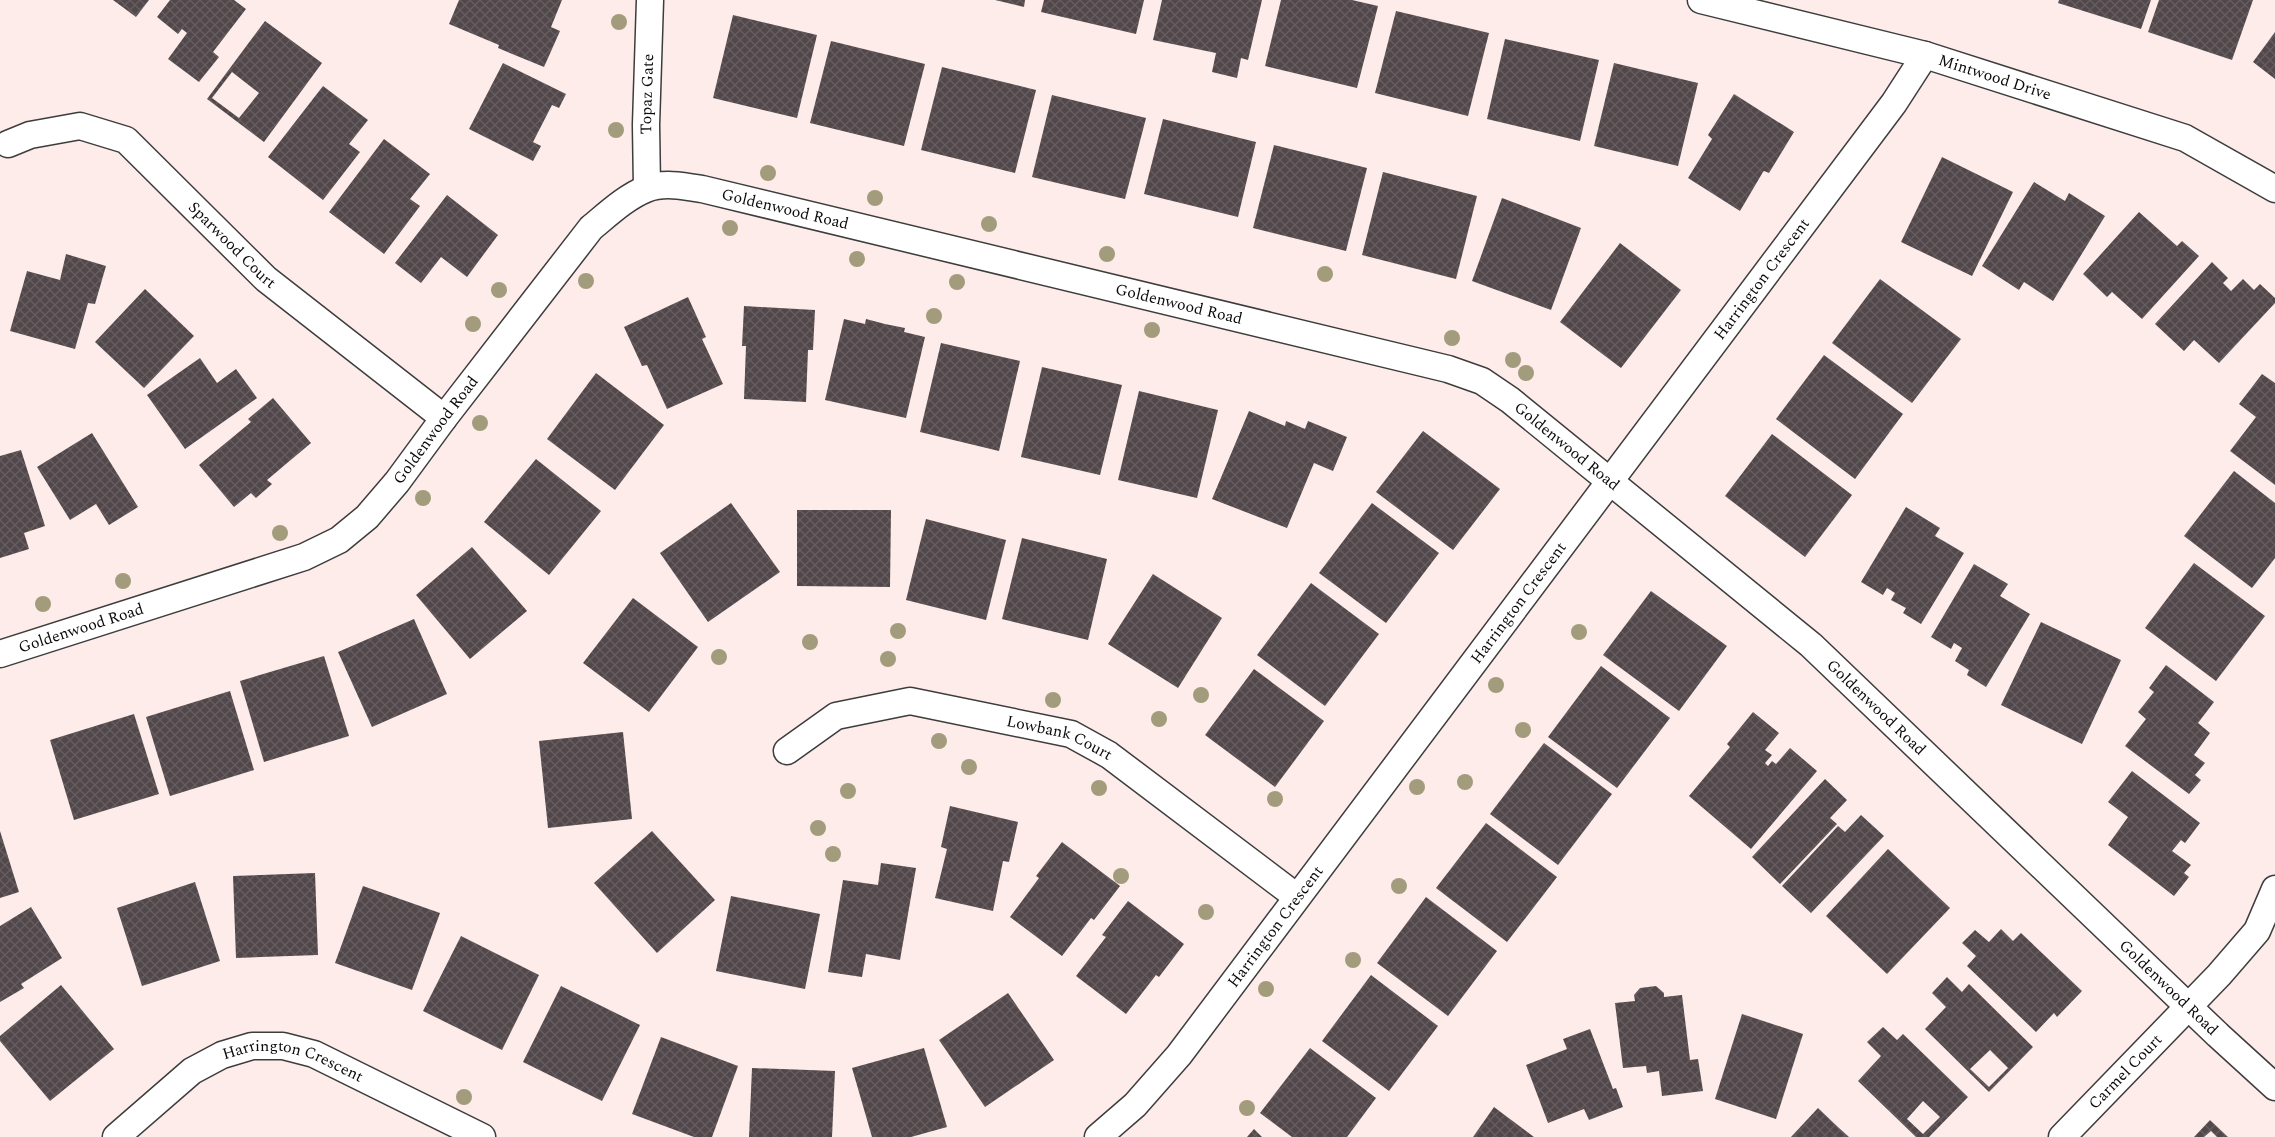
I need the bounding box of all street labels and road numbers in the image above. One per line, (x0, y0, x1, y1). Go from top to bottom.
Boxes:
street label: Mintwood Drive (1935, 48, 2054, 107)
street label: Topaz Gate (634, 53, 660, 135)
street label: Goldenwood Road (719, 182, 851, 236)
street label: Sparwood Court (182, 196, 281, 295)
street label: Harrington Crescent (1708, 213, 1816, 345)
street label: Goldenwood Road (1113, 277, 1245, 331)
street label: Goldenwood Road (387, 371, 484, 489)
street label: Goldenwood Road (1509, 396, 1625, 497)
street label: Harrington Crescent (1465, 537, 1573, 669)
street label: Goldenwood Road (15, 597, 147, 659)
street label: Goldenwood Road (1821, 654, 1931, 761)
street label: Lowbank Court (1004, 709, 1117, 767)
street label: Harrington Crescent (1222, 860, 1329, 993)
street label: Goldenwood Road (2113, 934, 2224, 1041)
street label: Carmel Court (2083, 1028, 2168, 1115)
street label: Harrington Crescent (219, 1034, 368, 1089)

